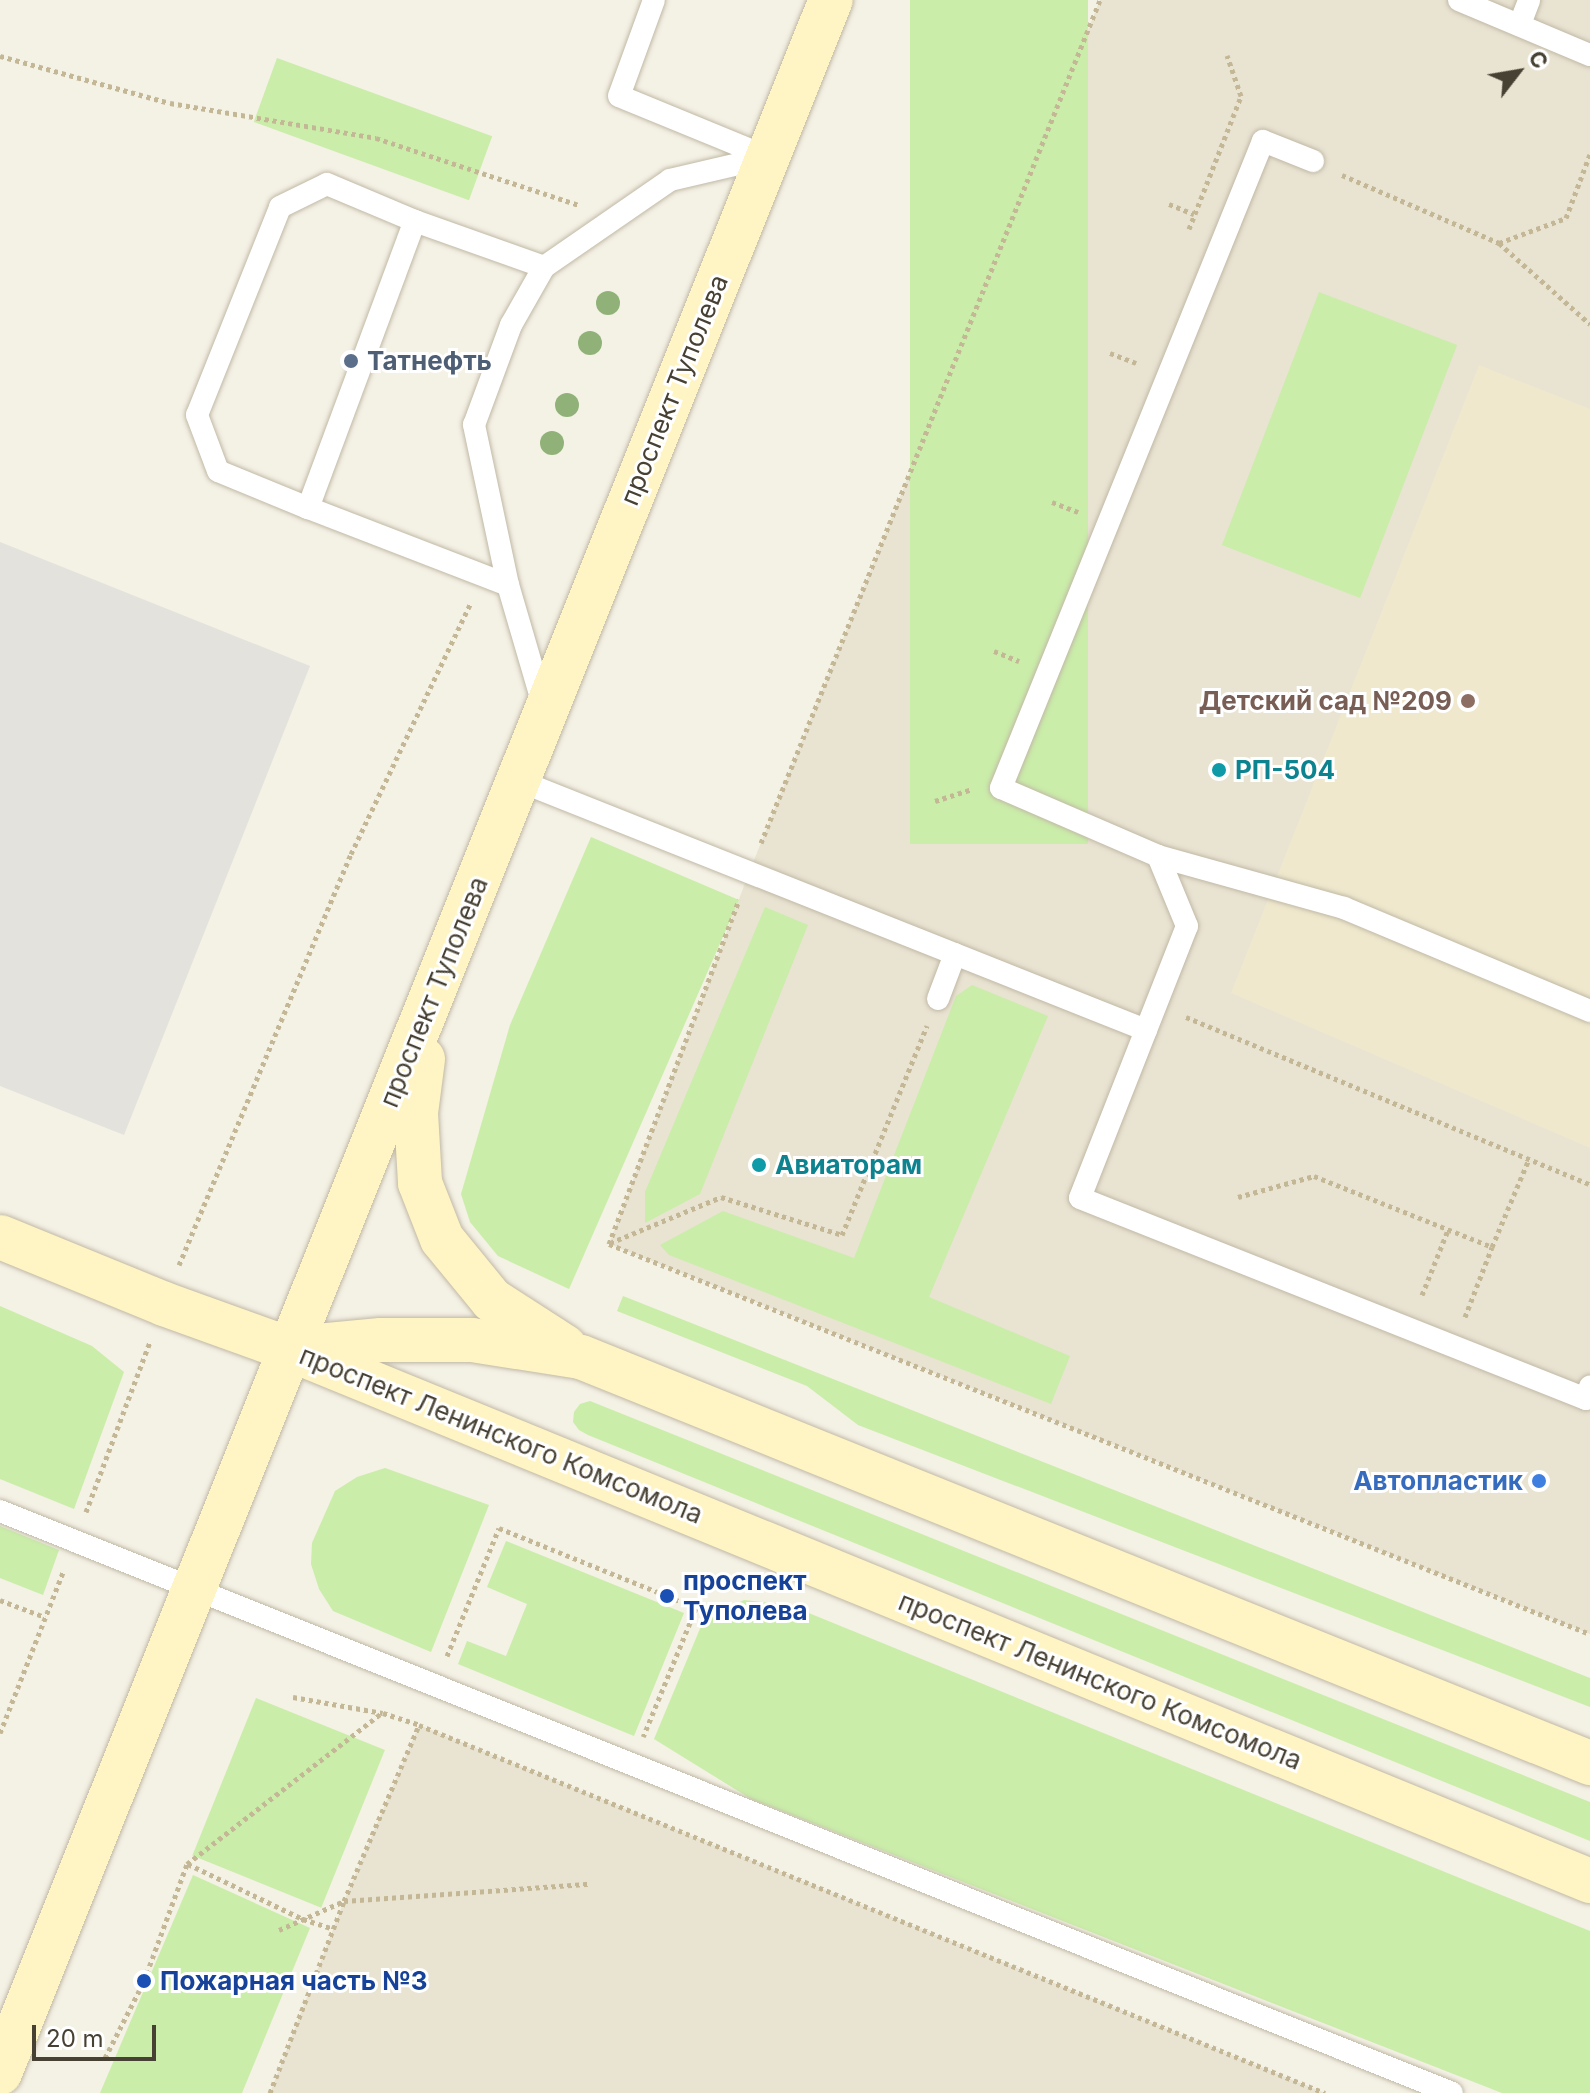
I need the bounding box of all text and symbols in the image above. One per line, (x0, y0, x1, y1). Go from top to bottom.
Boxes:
north arrow (1478, 32, 1558, 112)
text: С (1523, 46, 1554, 73)
street label: проспект Туполева (614, 270, 734, 510)
place label: Татнефть (367, 345, 492, 377)
marker: Татнефть (342, 352, 360, 370)
place label: Детский сад №209 (1199, 685, 1452, 717)
marker: Детский сад №209 (1459, 692, 1477, 710)
place label: РП-504 (1235, 754, 1335, 786)
marker: РП-504 (1210, 761, 1228, 779)
street label: проспект Туполева (374, 872, 494, 1112)
place label: Авиаторам (775, 1149, 922, 1181)
marker: Авиаторам (750, 1156, 768, 1174)
street label: проспект Ленинского Комсомола (295, 1340, 707, 1530)
place label: Автопластик (1353, 1465, 1523, 1497)
marker: Автопластик (1530, 1472, 1548, 1490)
place label: проспект Туполева (683, 1565, 808, 1626)
street label: проспект Ленинского Комсомола (894, 1586, 1306, 1776)
marker: проспект Туполева (658, 1587, 676, 1605)
place label: Пожарная часть №3 (160, 1965, 428, 1997)
marker: Пожарная часть №3 (135, 1972, 153, 1990)
scale bar (36, 2009, 160, 2059)
text: 20 m (46, 2024, 104, 2053)

